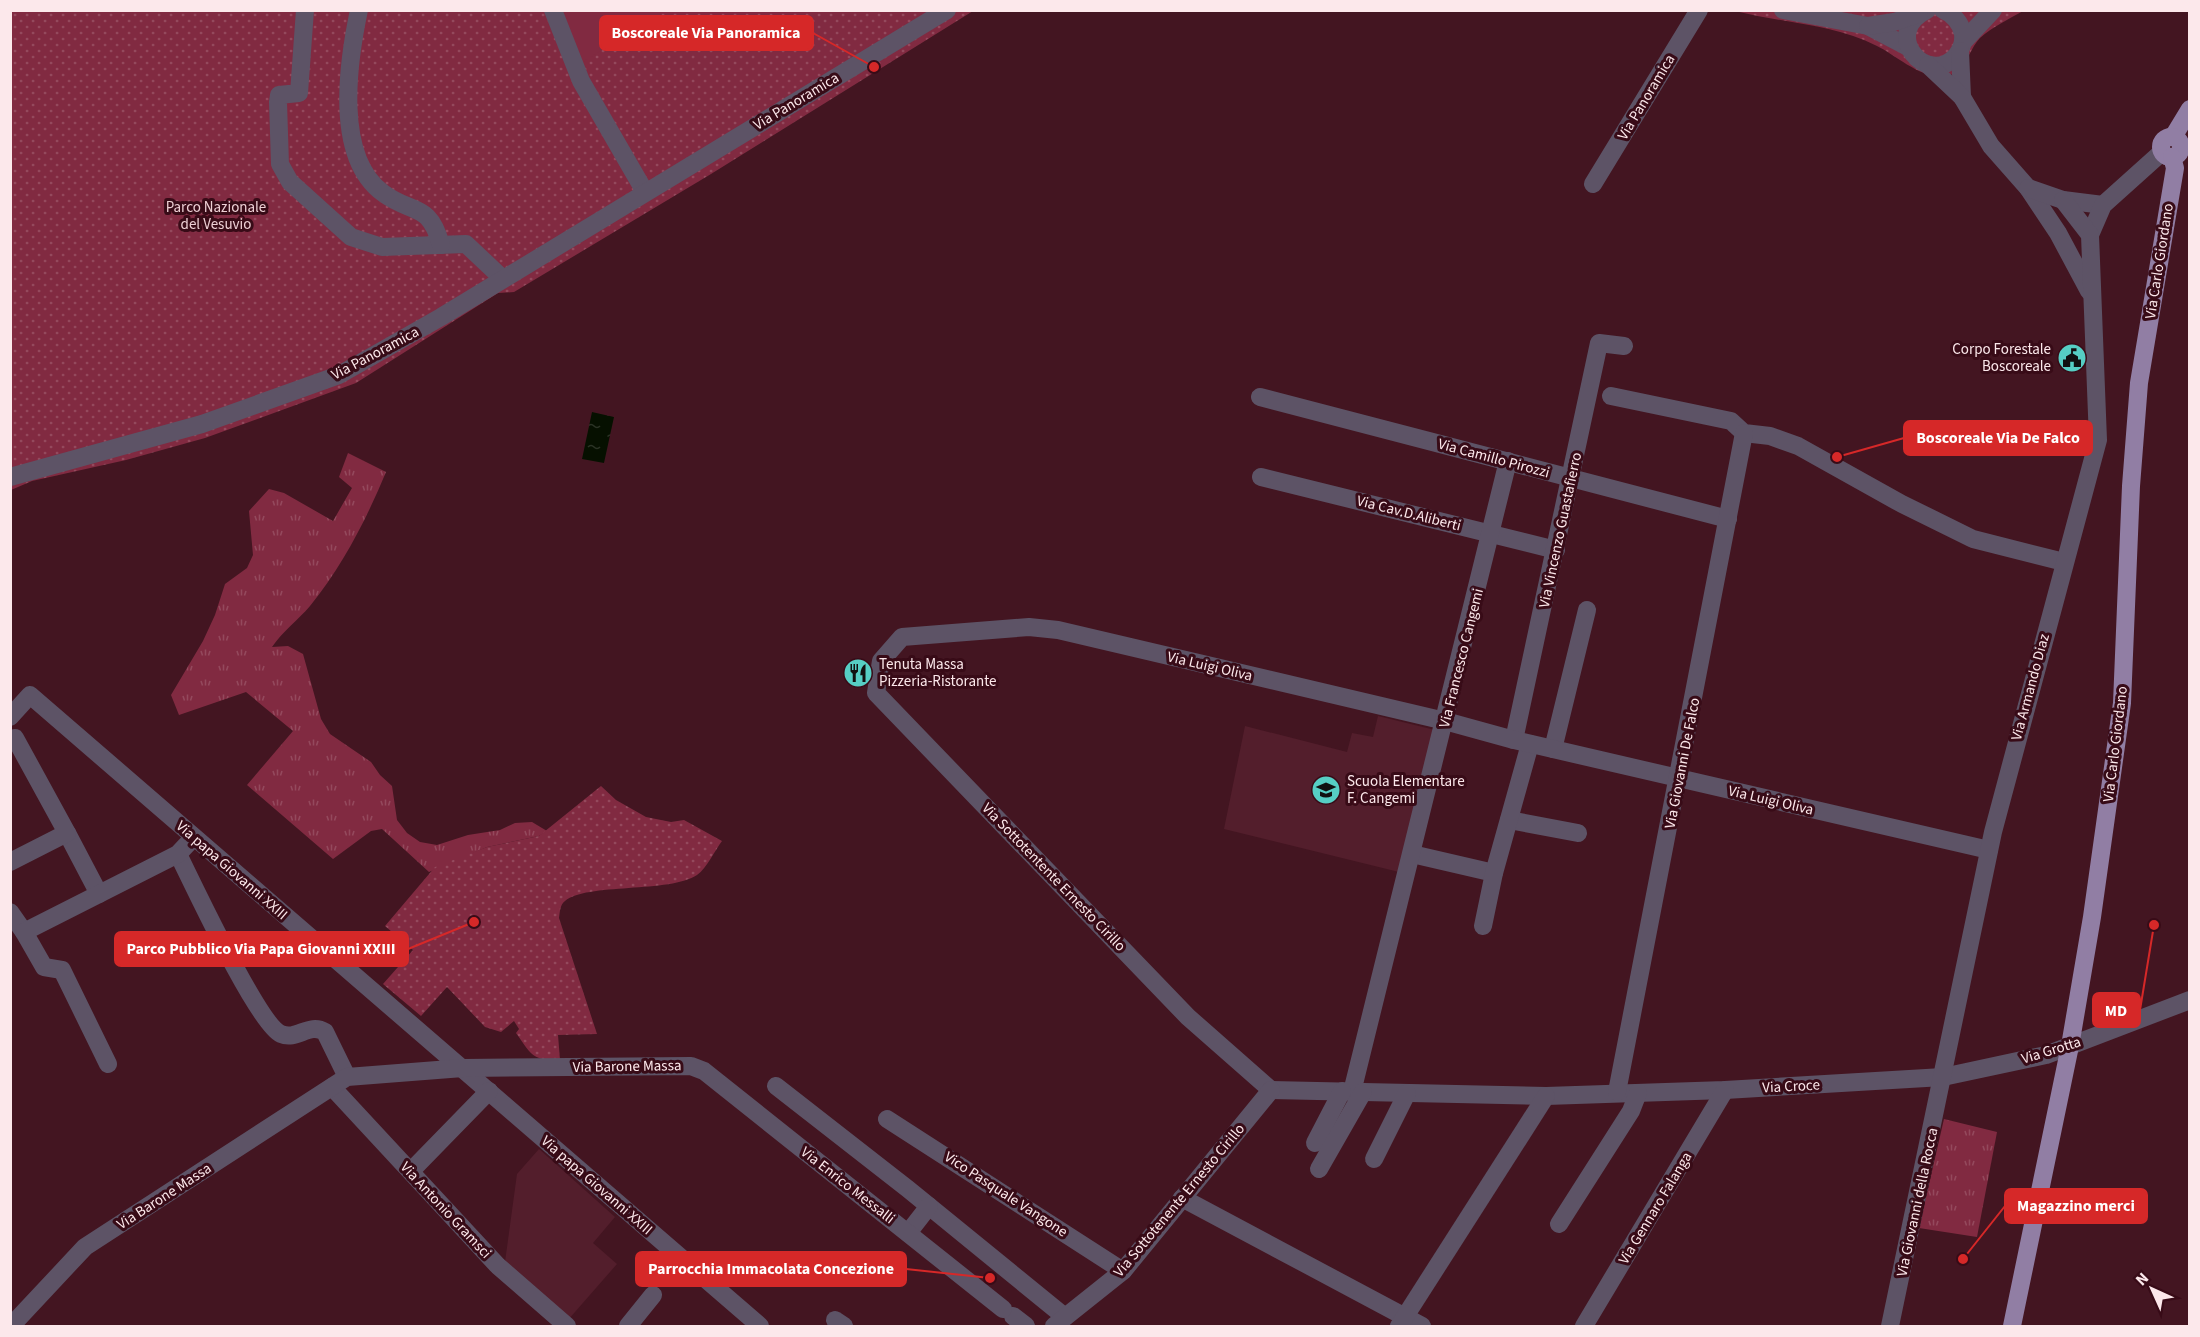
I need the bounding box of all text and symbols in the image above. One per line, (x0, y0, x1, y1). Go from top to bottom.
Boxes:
callout: Boscoreale Via Panoramica (600, 16, 813, 50)
text: Boscoreale Via Panoramica (612, 22, 800, 44)
street label: Via Panoramica (1613, 50, 1680, 144)
street label: Via Panoramica (749, 68, 843, 135)
park label: Parco Nazionale del Vesuvio (166, 197, 266, 235)
street label: Via Carlo Giordano (2140, 202, 2179, 320)
street label: Via Panoramica (328, 322, 423, 385)
place label: Corpo Forestale Boscoreale (1952, 339, 2051, 377)
public building icon: Corpo Forestale Boscoreale (2056, 342, 2088, 374)
callout: Boscoreale Via De Falco (1904, 421, 2092, 455)
text: Boscoreale Via De Falco (1916, 427, 2080, 449)
street label: Via Camillo Pirozzi (1436, 433, 1552, 483)
street label: Via Vincenzo Guastafierro (1534, 451, 1587, 610)
street label: Via Cav.D.Aliberti (1355, 490, 1463, 537)
street label: Via Francesco Cangemi (1434, 586, 1489, 730)
street label: Via Armando Diaz (2006, 631, 2055, 743)
street label: Via Luigi Oliva (1165, 646, 1255, 686)
place label: Tenuta Massa Pizzeria-Ristorante (879, 654, 996, 692)
restaurant icon: Tenuta Massa Pizzeria-Ristorante (842, 657, 874, 689)
street label: Via Carlo Giordano (2098, 685, 2133, 803)
street label: Via Giovanni De Falco (1659, 696, 1705, 830)
place label: Scuola Elementare F. Cangemi (1347, 771, 1465, 809)
school or university icon: Scuola Elementare F. Cangemi (1310, 774, 1342, 806)
street label: Via Luigi Oliva (1726, 780, 1816, 820)
street label: Via Sottotentente Ernesto Cirillo (977, 798, 1130, 956)
street label: Via papa Giovanni XXIII (171, 816, 292, 925)
callout: Parco Pubblico Via Papa Giovanni XXIII (115, 932, 408, 966)
text: Parco Pubblico Via Papa Giovanni XXIII (126, 938, 396, 960)
callout: MD (2093, 993, 2140, 1027)
text: MD (2105, 1000, 2127, 1022)
street label: Via Grotta (2019, 1031, 2084, 1069)
street label: Via Barone Massa (572, 1055, 682, 1078)
street label: Via Croce (1762, 1075, 1820, 1098)
street label: Via Sottotenente Ernesto Cirillo (1109, 1119, 1250, 1282)
street label: Via Giovanni della Rocca (1891, 1126, 1944, 1278)
street label: Via papa Giovanni XXIII (536, 1131, 657, 1240)
street label: Via Enrico Messalli (796, 1142, 899, 1229)
street label: Vico Pasquale Vangone (940, 1147, 1072, 1242)
street label: Via Gennaro Falanga (1614, 1148, 1697, 1268)
street label: Via Antonio Gramsci (395, 1157, 496, 1263)
street label: Via Barone Massa (113, 1158, 216, 1235)
callout: Magazzino merci (2005, 1189, 2147, 1223)
text: Magazzino merci (2017, 1195, 2135, 1217)
callout: Parrocchia Immacolata Concezione (636, 1252, 906, 1286)
text: Parrocchia Immacolata Concezione (648, 1258, 894, 1280)
north arrow (2122, 1259, 2182, 1319)
text: N (2131, 1268, 2154, 1291)

